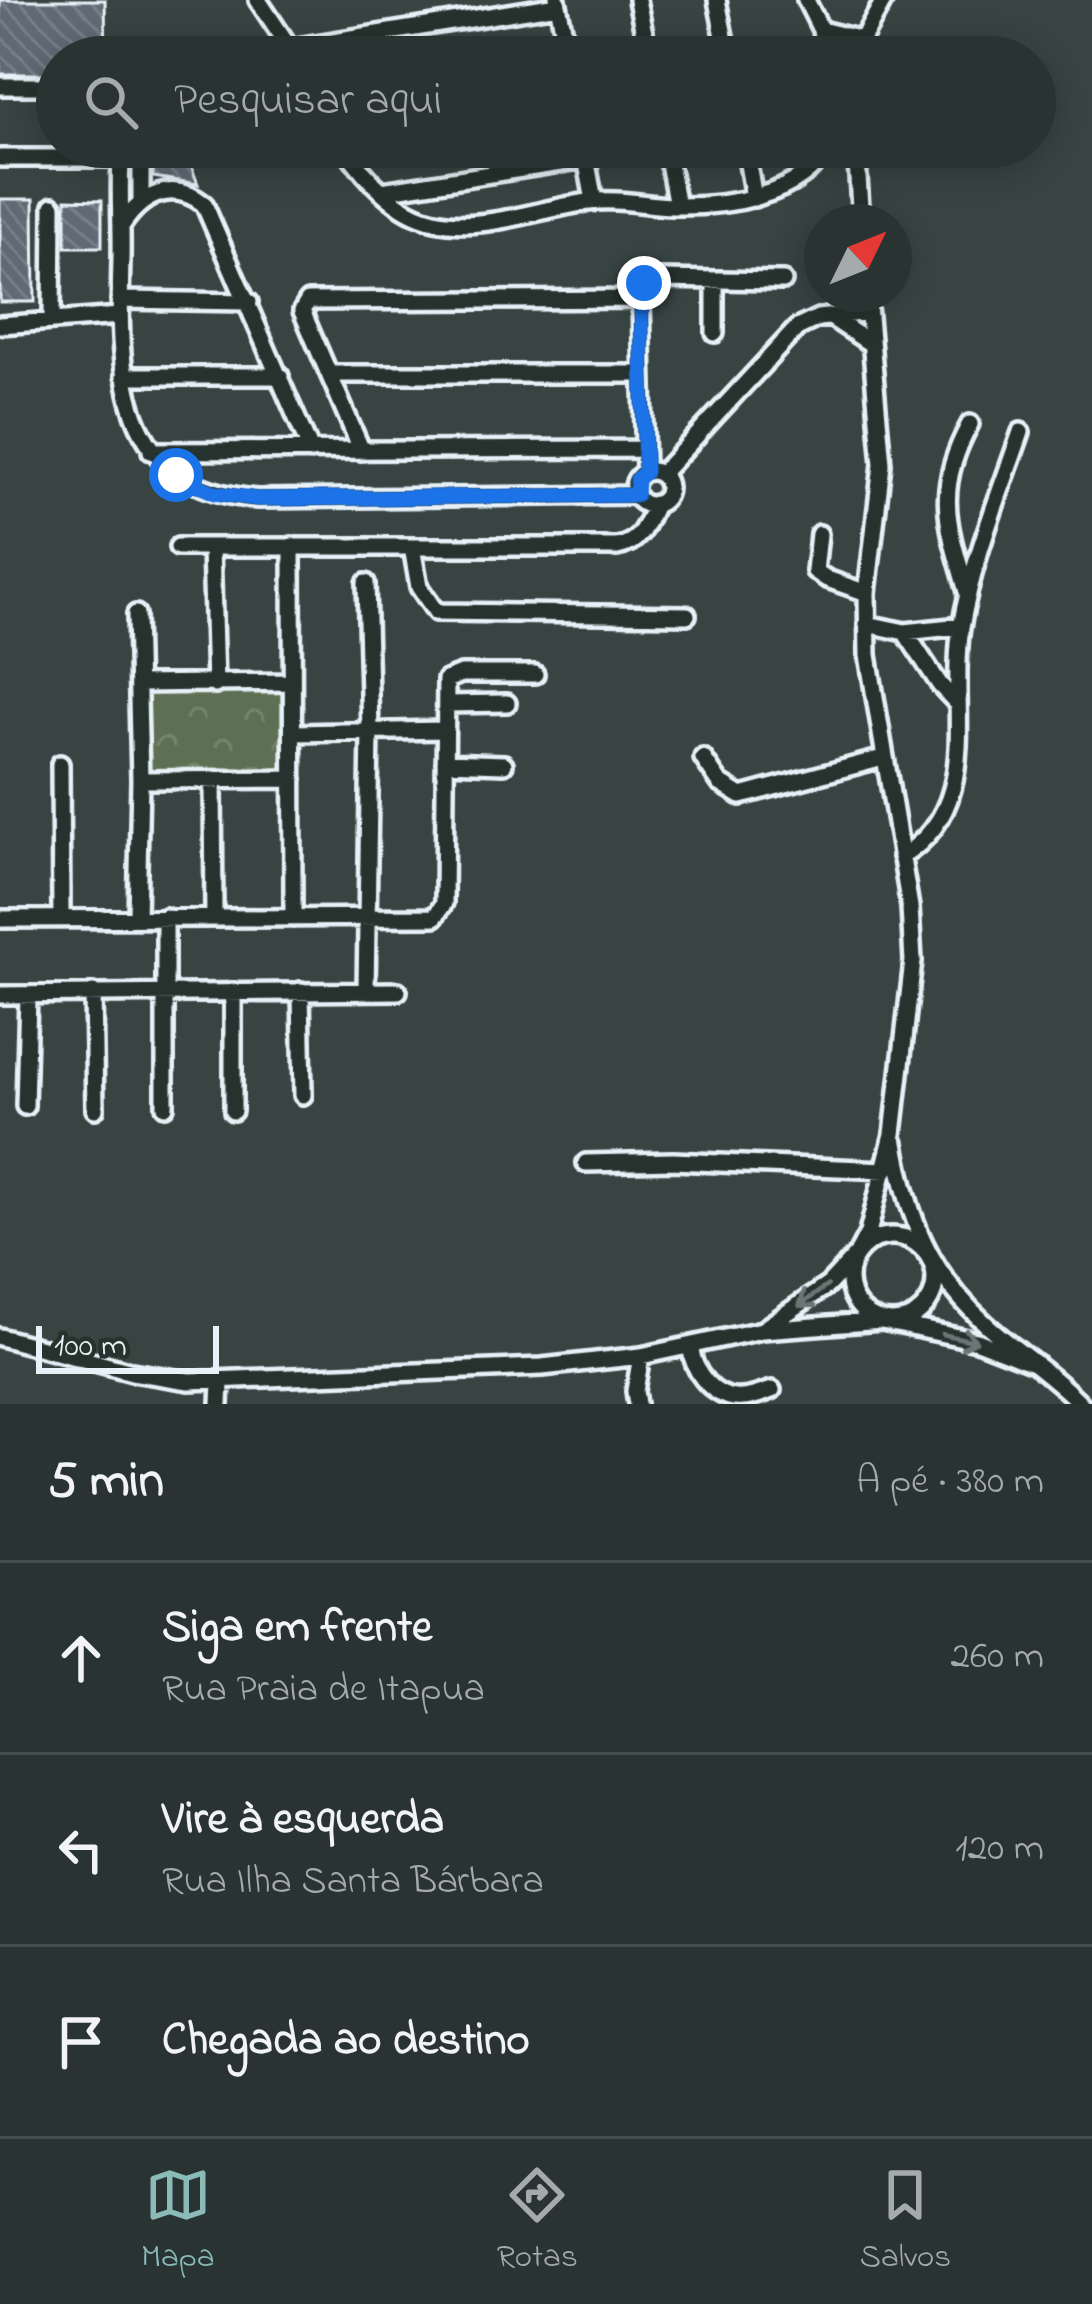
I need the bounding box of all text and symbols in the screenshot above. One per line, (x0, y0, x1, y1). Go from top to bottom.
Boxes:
search box (36, 36, 1056, 168)
icon: search (78, 69, 144, 135)
text: Pesquisar aqui (174, 69, 442, 135)
north arrow (804, 204, 912, 312)
route end (617, 256, 671, 310)
route start (149, 448, 203, 502)
one-way arrow (797, 1282, 830, 1308)
scale bar (36, 1320, 219, 1373)
text: 100 m (54, 1323, 127, 1371)
one-way arrow (941, 1328, 979, 1351)
text: 5 min (48, 1445, 164, 1520)
text: A pé · 380 m (856, 1454, 1044, 1511)
text: Siga em frente (162, 1596, 432, 1662)
icon: ahead (48, 1625, 114, 1691)
text: 260 m (951, 1629, 1044, 1686)
text: Rua Praia de Itapua (162, 1662, 485, 1719)
text: Vire à esquerda (162, 1788, 444, 1854)
icon: left (48, 1817, 114, 1883)
text: 120 m (955, 1821, 1044, 1878)
text: Rua Ilha Santa Bárbara (162, 1854, 544, 1911)
icon: arrive (48, 2009, 114, 2075)
text: Chegada ao destino (162, 2009, 530, 2075)
tab: Mapa (141, 2162, 215, 2282)
tab: Rotas (497, 2162, 578, 2282)
tab: Salvos (860, 2162, 951, 2282)

